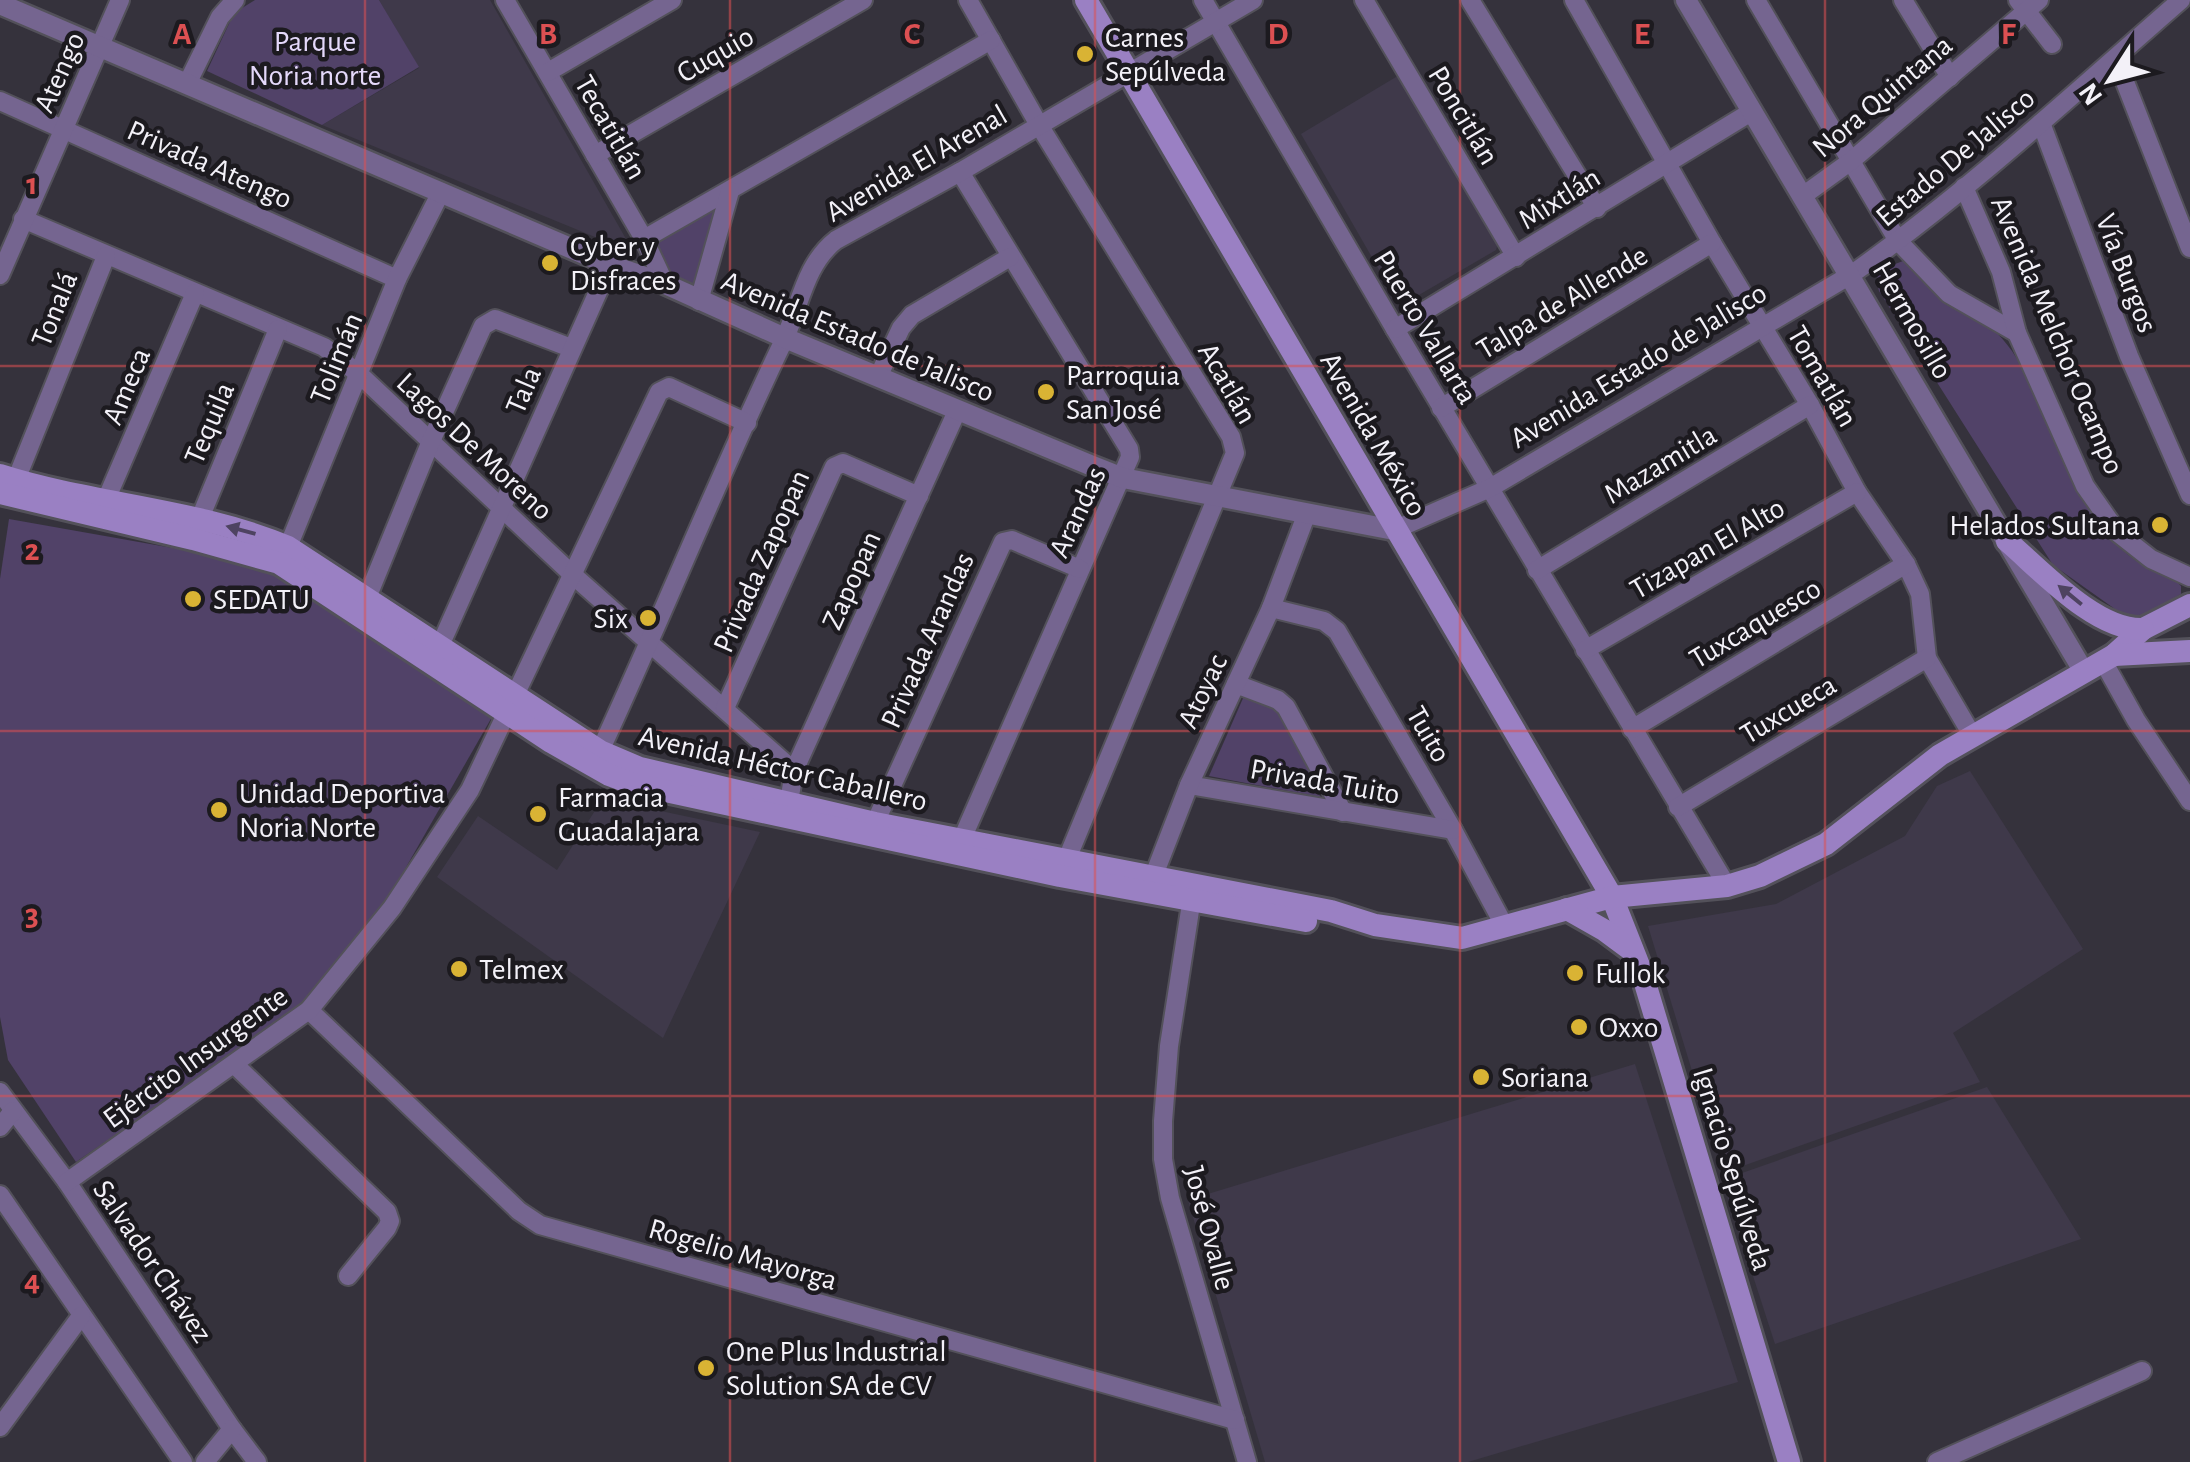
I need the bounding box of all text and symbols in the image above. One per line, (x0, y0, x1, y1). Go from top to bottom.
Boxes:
text: A (172, 18, 192, 50)
text: B (539, 18, 557, 50)
text: C (904, 18, 921, 50)
text: D (1268, 18, 1289, 50)
text: E (1634, 18, 1650, 50)
text: F (2001, 18, 2017, 50)
street label: Cuquio (672, 21, 759, 89)
place label: Carnes Sepúlveda (1105, 23, 1226, 87)
park label: Parque Noria norte (249, 27, 381, 91)
street label: Atengo (29, 28, 91, 117)
street label: Nora Quintana (1807, 30, 1958, 164)
north arrow (2060, 30, 2160, 130)
marker: Carnes Sepúlveda (1074, 43, 1096, 65)
street label: Poncitlán (1422, 61, 1504, 170)
street label: Tecatitlán (569, 70, 652, 185)
text: N (2074, 77, 2108, 110)
street label: Estado De Jalisco (1871, 83, 2041, 233)
street label: Avenida El Arenal (821, 100, 1012, 228)
street label: Privada Atengo (123, 115, 297, 215)
street label: Mixtlán (1513, 162, 1606, 235)
text: 1 (26, 168, 38, 200)
street label: Avenida Melchor Ocampo (1985, 192, 2129, 479)
street label: Vía Burgos (2090, 210, 2162, 337)
place label: Cyber y Disfraces (570, 232, 677, 296)
street label: Talpa de Allende (1472, 240, 1653, 365)
street label: Puerto Vallarta (1368, 245, 1483, 410)
marker: Cyber y Disfraces (539, 252, 561, 274)
street label: Hermosillo (1867, 257, 1958, 384)
street label: Avenida Estado de Jalisco (717, 266, 998, 408)
street label: Tonalá (26, 268, 83, 351)
street label: Avenida Estado de Jalisco (1505, 278, 1772, 454)
street label: Tolimán (305, 309, 369, 408)
street label: Tomatlán (1781, 321, 1863, 432)
street label: Acatlán (1192, 338, 1262, 429)
street label: Ameca (97, 344, 156, 429)
street label: Avenida México (1314, 348, 1432, 521)
place label: Parroquia San José (1066, 361, 1180, 425)
street label: Tala (501, 363, 547, 418)
street label: Lagos De Moreno (391, 367, 558, 526)
street label: Tequila (179, 378, 240, 469)
marker: Parroquia San José (1035, 381, 1057, 403)
street label: Mazamitla (1599, 420, 1722, 510)
street label: Arandas (1044, 463, 1112, 562)
street label: Privada Zapopan (708, 466, 816, 657)
street label: Tizapan El Alto (1625, 493, 1790, 605)
place label: Helados Sultana (1949, 511, 2140, 541)
marker: Helados Sultana (2149, 514, 2171, 536)
one-way arrow (226, 522, 257, 538)
street label: Zapopan (817, 527, 887, 634)
text: 2 (24, 534, 40, 566)
street label: Privada Arandas (876, 548, 980, 733)
street label: Tuxcaquesco (1685, 573, 1826, 675)
place label: SEDATU (213, 585, 310, 615)
one-way arrow (2057, 585, 2083, 606)
marker: SEDATU (182, 588, 204, 610)
place label: Six (594, 604, 628, 634)
marker: Six (637, 607, 659, 629)
street label: Atoyac (1173, 649, 1233, 733)
street label: Tuxcueca (1735, 670, 1842, 750)
street label: Tuito (1400, 701, 1456, 768)
street label: Avenida Héctor Caballero (636, 721, 930, 817)
street label: Privada Tuito (1248, 754, 1402, 810)
place label: Unidad Deportiva Noria Norte (239, 779, 445, 843)
place label: Farmacia Guadalajara (558, 783, 700, 847)
marker: Unidad Deportiva Noria Norte (208, 799, 230, 821)
marker: Farmacia Guadalajara (527, 803, 549, 825)
text: 3 (25, 899, 39, 931)
place label: Telmex (479, 955, 564, 985)
marker: Telmex (448, 958, 470, 980)
place label: Fullok (1595, 959, 1665, 989)
marker: Fullok (1564, 962, 1586, 984)
street label: Ejército Insurgente (98, 981, 293, 1134)
place label: Oxxo (1599, 1013, 1658, 1043)
marker: Oxxo (1568, 1016, 1590, 1038)
place label: Soriana (1501, 1063, 1589, 1093)
street label: Ignacio Sepúlveda (1687, 1064, 1777, 1274)
marker: Soriana (1470, 1066, 1492, 1088)
street label: José Ovalle (1178, 1163, 1240, 1294)
street label: Salvador Chávez (87, 1175, 217, 1348)
street label: Rogelio Mayorga (645, 1214, 840, 1296)
text: 4 (24, 1265, 40, 1297)
place label: One Plus Industrial Solution SA de CV (726, 1337, 947, 1401)
marker: One Plus Industrial Solution SA de CV (695, 1357, 717, 1379)

